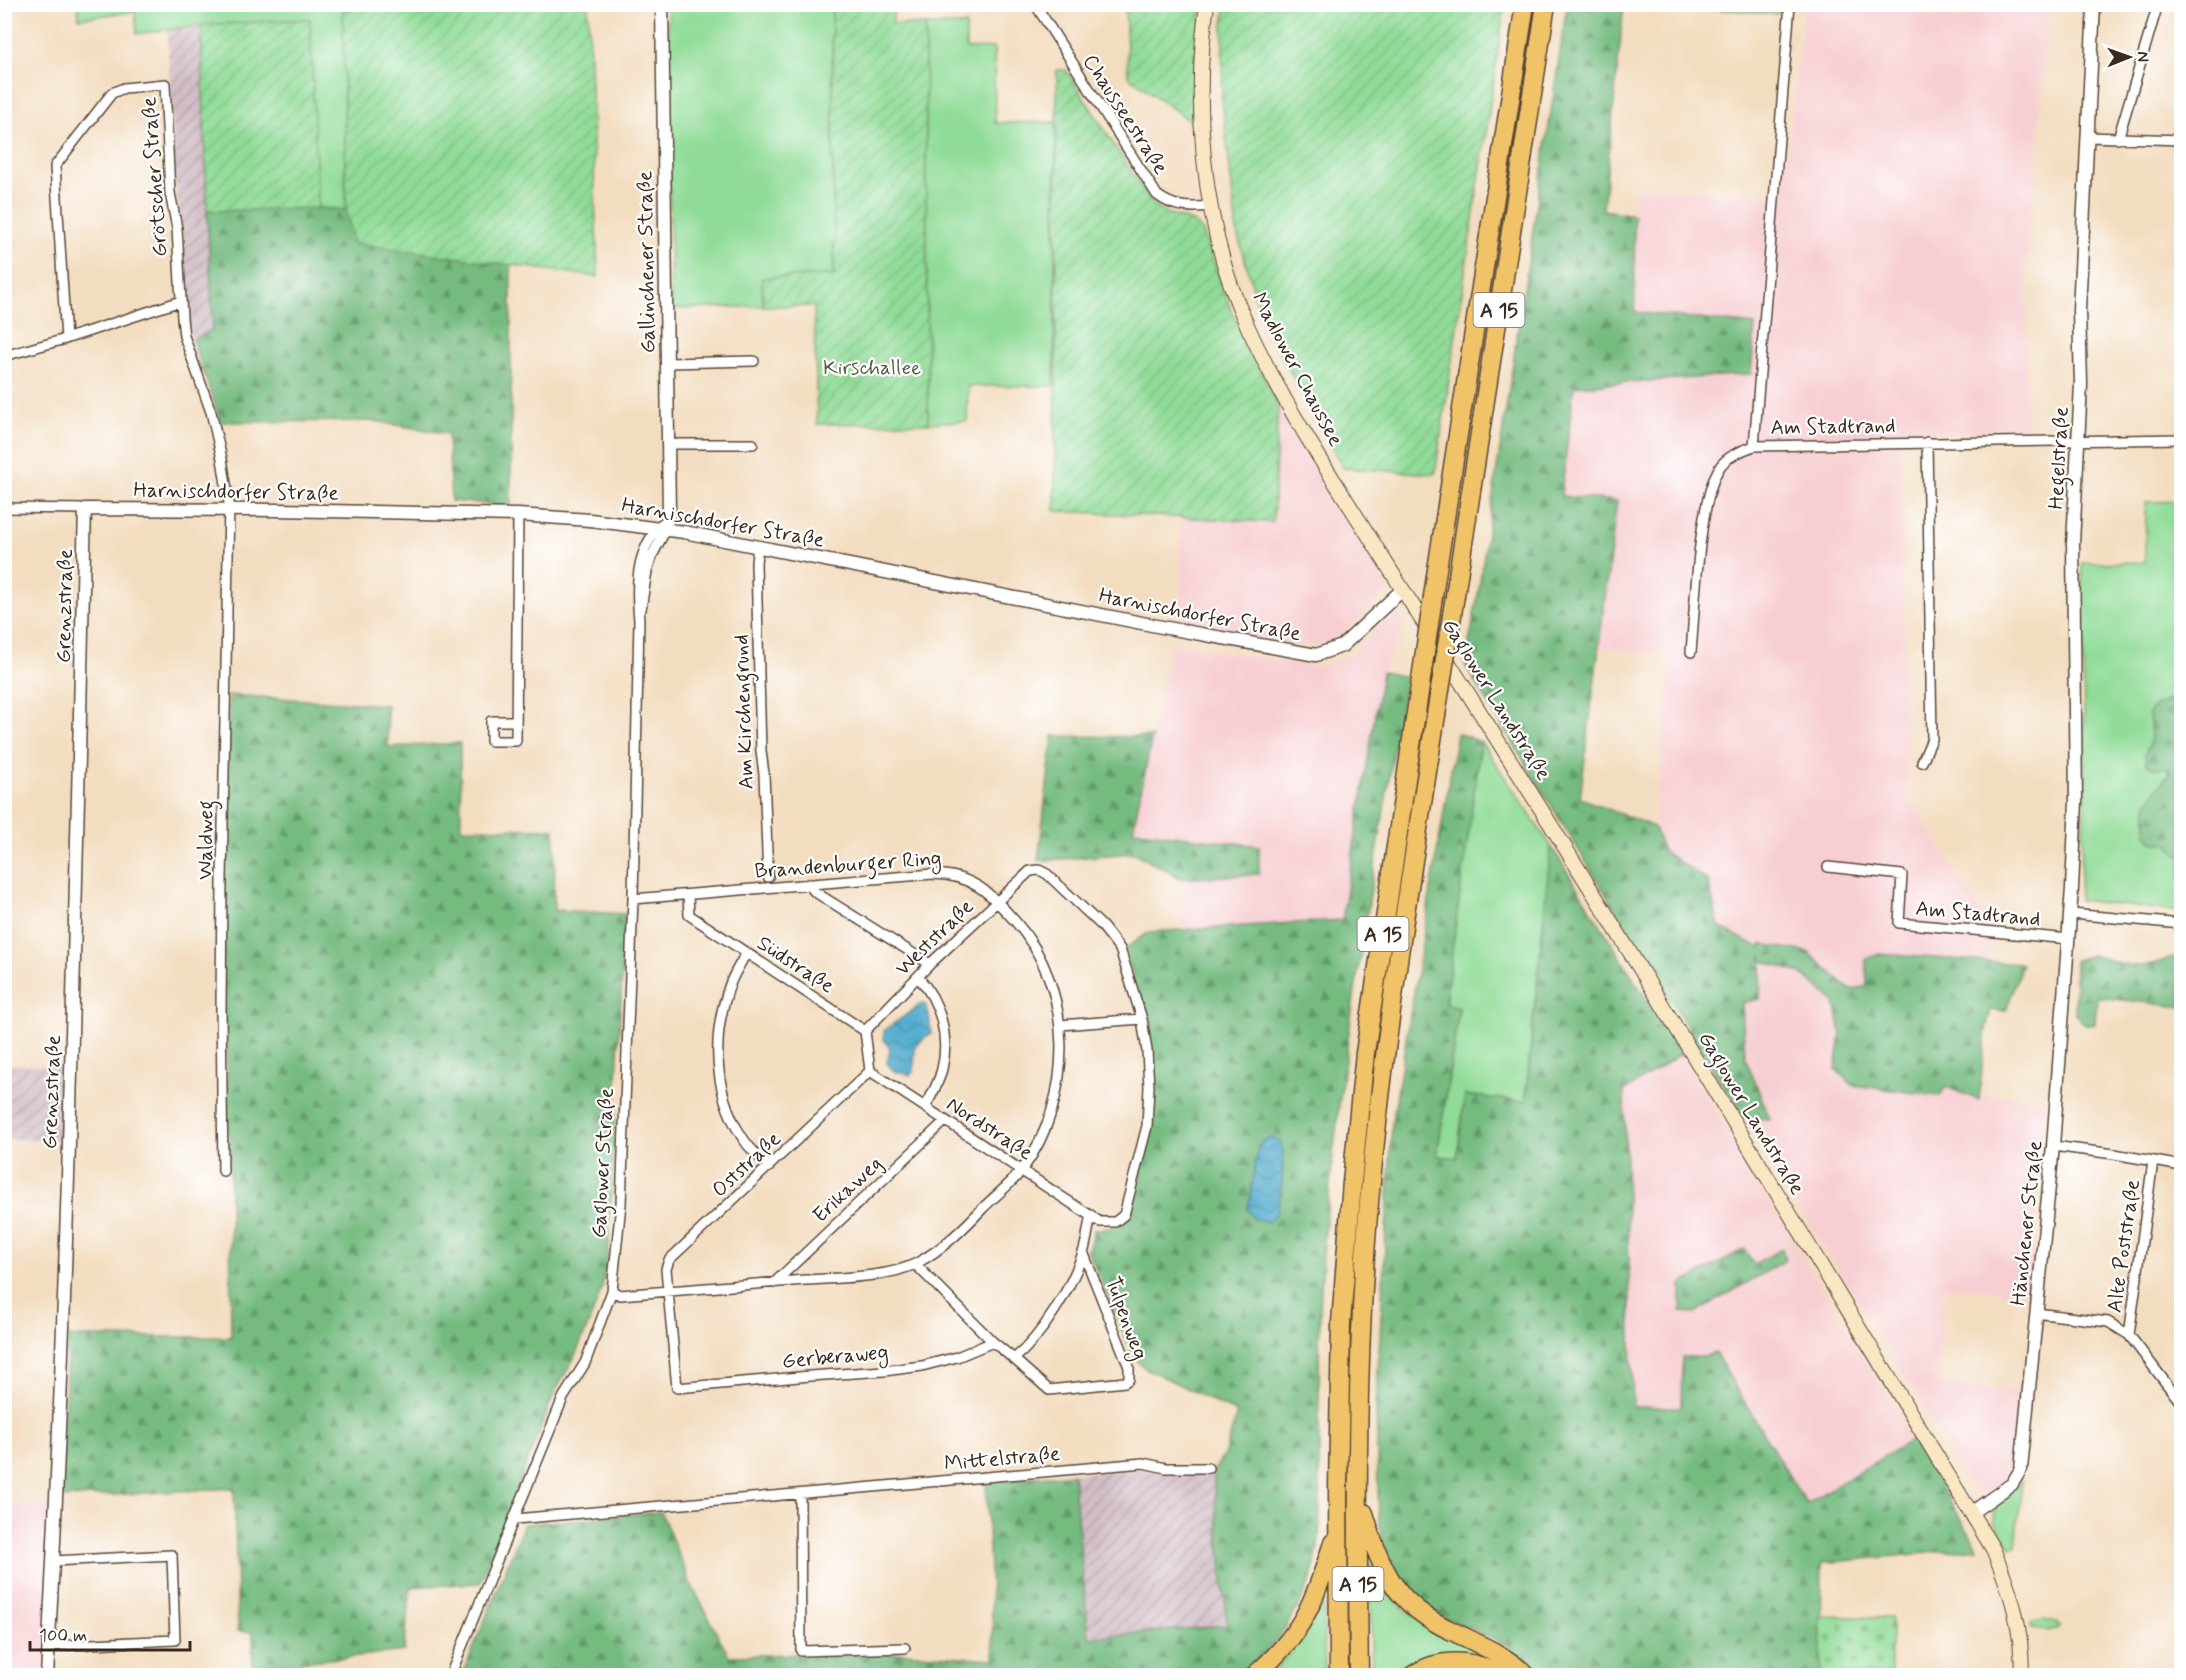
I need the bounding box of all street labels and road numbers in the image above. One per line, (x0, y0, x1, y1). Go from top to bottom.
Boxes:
street label: Chausseestraße (1076, 49, 1174, 180)
street label: Grötscher Straße (135, 96, 175, 258)
street label: Gallinchener Straße (631, 170, 663, 354)
street label: Madlower Chaussee (1245, 288, 1350, 451)
road number: A 15 (1474, 293, 1524, 327)
street label: Hegelstraße (2042, 406, 2078, 510)
street label: Am Stadtrand (1770, 412, 1896, 442)
street label: Harnischdorfer Straße (133, 476, 339, 508)
street label: Harnischdorfer Straße (619, 491, 826, 555)
street label: Grenzstraße (50, 549, 80, 663)
street label: Harnischdorfer Straße (1096, 582, 1303, 648)
street label: Gaglower Landstraße (1433, 613, 1557, 787)
street label: Am Kirchengrund (727, 634, 763, 790)
street label: Waldweg (191, 800, 223, 880)
street label: Brandenburger Ring (754, 844, 943, 887)
street label: Weststraße (889, 893, 980, 982)
street label: Am Stadtrand (1914, 895, 2041, 933)
road number: A 15 (1358, 917, 1408, 951)
street label: Südstraße (751, 929, 839, 1000)
street label: Gaglower Landstraße (1690, 1027, 1811, 1201)
street label: Grenzstraße (36, 1034, 68, 1150)
street label: Gaglower Straße (585, 1087, 623, 1239)
street label: Nordstraße (941, 1091, 1038, 1167)
street label: Oststraße (706, 1126, 787, 1204)
street label: Hänchener Straße (2004, 1139, 2050, 1307)
street label: Erikaweg (807, 1150, 889, 1229)
street label: Alte Poststraße (2101, 1178, 2147, 1315)
street label: Tulpenweg (1097, 1273, 1154, 1364)
street label: Gerberaweg (781, 1338, 890, 1377)
street label: Mittelstraße (943, 1440, 1061, 1478)
road number: A 15 (1332, 1567, 1384, 1601)

